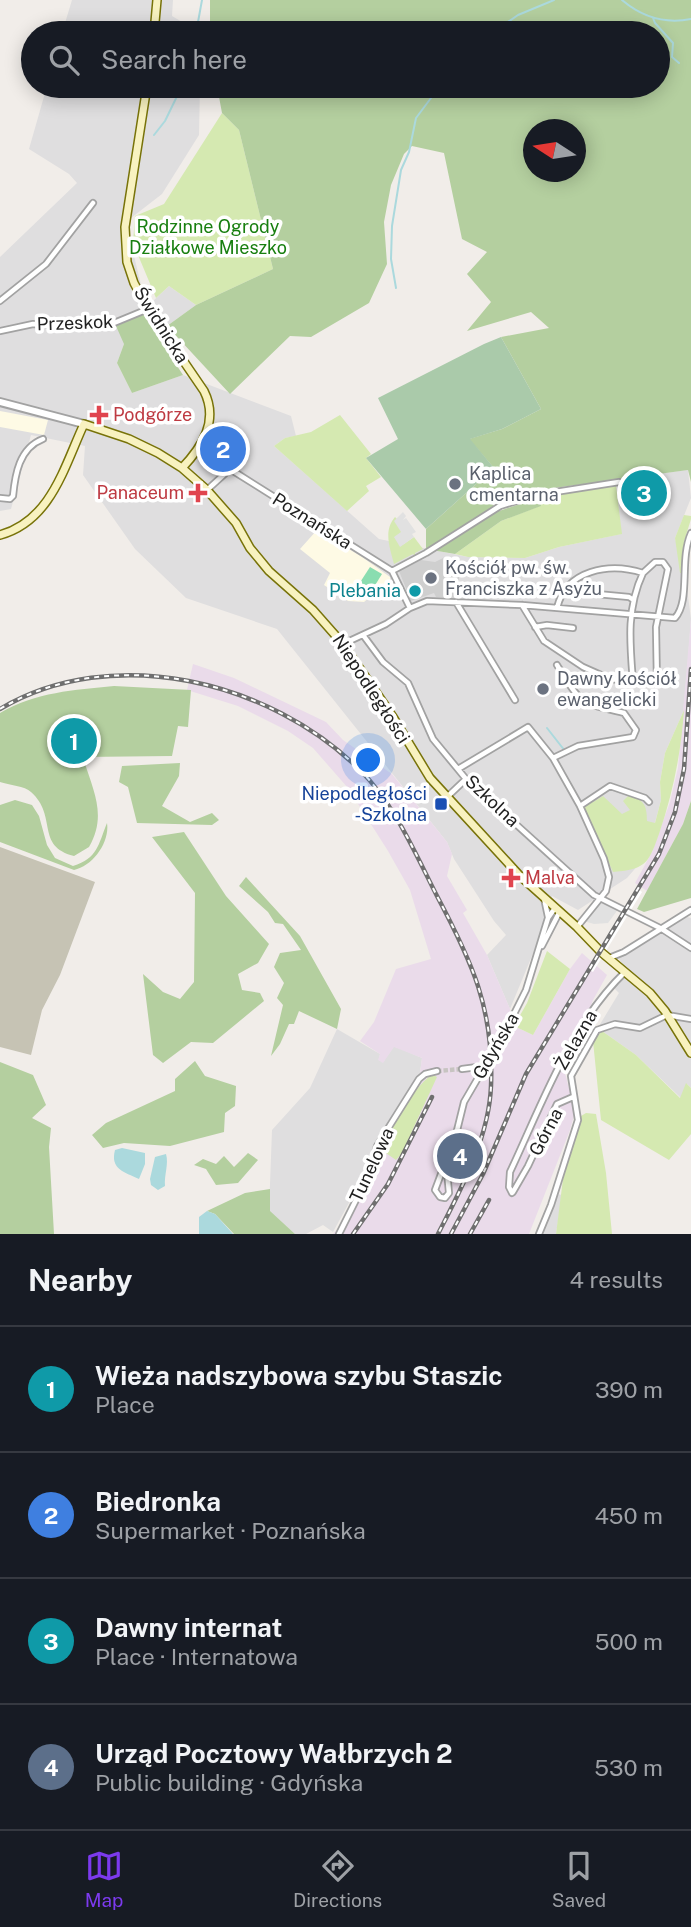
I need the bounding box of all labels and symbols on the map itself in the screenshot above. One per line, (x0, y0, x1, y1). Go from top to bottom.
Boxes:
north arrow (523, 119, 586, 182)
park label: Rodzinne Ogrody Działkowe Mieszko (129, 216, 287, 258)
street label: Świdnicka (130, 282, 194, 367)
street label: Przeskok (36, 311, 114, 334)
place label: Podgórze (113, 404, 192, 425)
marker: Podgórze (91, 407, 107, 423)
pin: 2 (200, 423, 246, 475)
place label: Kaplica cmentarna (469, 463, 559, 505)
pin: 3 (621, 467, 667, 519)
marker: Kaplica cmentarna (447, 476, 463, 492)
place label: Panaceum (96, 482, 184, 503)
marker: Panaceum (190, 485, 206, 501)
street label: Poznańska (269, 488, 356, 553)
place label: Kościół pw. św. Franciszka z Asyżu (445, 557, 602, 599)
marker: Kościół pw. św. Franciszka z Asyżu (423, 570, 439, 586)
place label: Plebania (329, 580, 401, 601)
marker: Plebania (407, 583, 423, 599)
street label: Niepodległości (328, 630, 414, 747)
place label: Dawny kościół ewangelicki (557, 668, 677, 710)
marker: Dawny kościół ewangelicki (535, 681, 551, 697)
pin: 1 (51, 715, 97, 767)
your location (351, 743, 385, 777)
street label: Szkolna (461, 770, 524, 831)
place label: Niepodległości -Szkolna (301, 783, 427, 825)
marker: Niepodległości -Szkolna (433, 796, 449, 812)
place label: Malva (525, 867, 575, 888)
marker: Malva (503, 870, 519, 886)
street label: Żelazna (549, 1006, 601, 1073)
street label: Gdyńska (468, 1009, 523, 1083)
street label: Górna (524, 1104, 567, 1159)
street label: Tunelowa (345, 1124, 398, 1205)
pin: 4 (437, 1130, 483, 1182)

